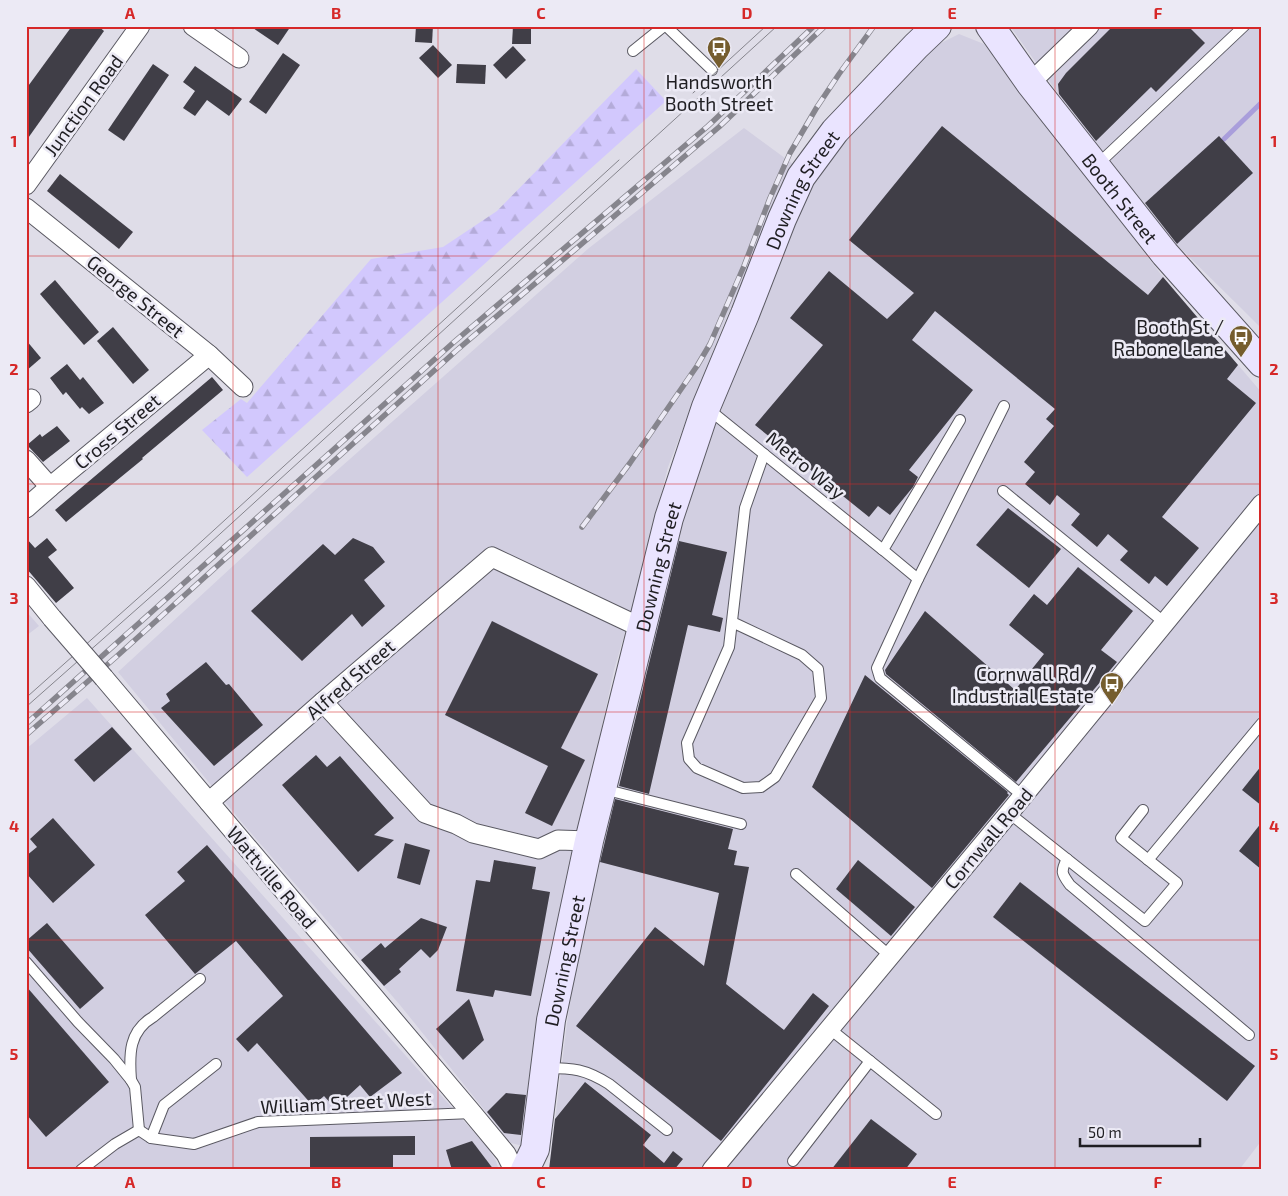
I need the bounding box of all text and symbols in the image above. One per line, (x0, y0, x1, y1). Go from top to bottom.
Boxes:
text: A (125, 3, 136, 22)
text: B (331, 3, 341, 22)
text: C (536, 3, 546, 22)
text: D (742, 3, 753, 22)
text: E (947, 3, 957, 22)
text: F (1154, 3, 1163, 22)
bus stop icon: Handsworth Booth Street (706, 35, 732, 69)
street label: Junction Road (39, 50, 127, 160)
place label: Handsworth Booth Street (665, 70, 773, 115)
street label: Downing Street (760, 125, 843, 253)
text: 1 (11, 131, 17, 150)
text: 1 (1271, 131, 1277, 150)
street label: Booth Street (1078, 148, 1163, 248)
street label: George Street (83, 250, 189, 342)
place label: Booth St / Rabone Lane (1113, 315, 1224, 360)
bus stop icon: Booth St / Rabone Lane (1228, 324, 1254, 358)
text: 2 (9, 359, 19, 378)
text: 2 (1269, 359, 1279, 378)
street label: Cross Street (69, 388, 165, 474)
street label: Metro Way (762, 426, 850, 504)
street label: Downing Street (630, 498, 685, 634)
text: 3 (9, 588, 19, 607)
text: 3 (1269, 588, 1279, 607)
street label: Alfred Street (301, 634, 399, 724)
place label: Cornwall Rd / Industrial Estate (952, 662, 1094, 707)
bus stop icon: Cornwall Rd / Industrial Estate (1099, 671, 1125, 705)
street label: Cornwall Road (939, 783, 1037, 893)
text: 4 (9, 816, 19, 835)
text: 4 (1269, 816, 1279, 835)
street label: Wattville Road (222, 821, 322, 933)
street label: Downing Street (539, 893, 589, 1028)
text: 5 (10, 1044, 19, 1063)
text: 5 (1270, 1044, 1279, 1063)
street label: William Street West (260, 1086, 432, 1118)
scale bar (1080, 1116, 1200, 1148)
text: 50 m (1088, 1123, 1122, 1141)
text: A (125, 1172, 136, 1191)
text: B (331, 1172, 341, 1191)
text: C (536, 1172, 546, 1191)
text: D (742, 1172, 753, 1191)
text: E (947, 1172, 957, 1191)
text: F (1154, 1172, 1163, 1191)

